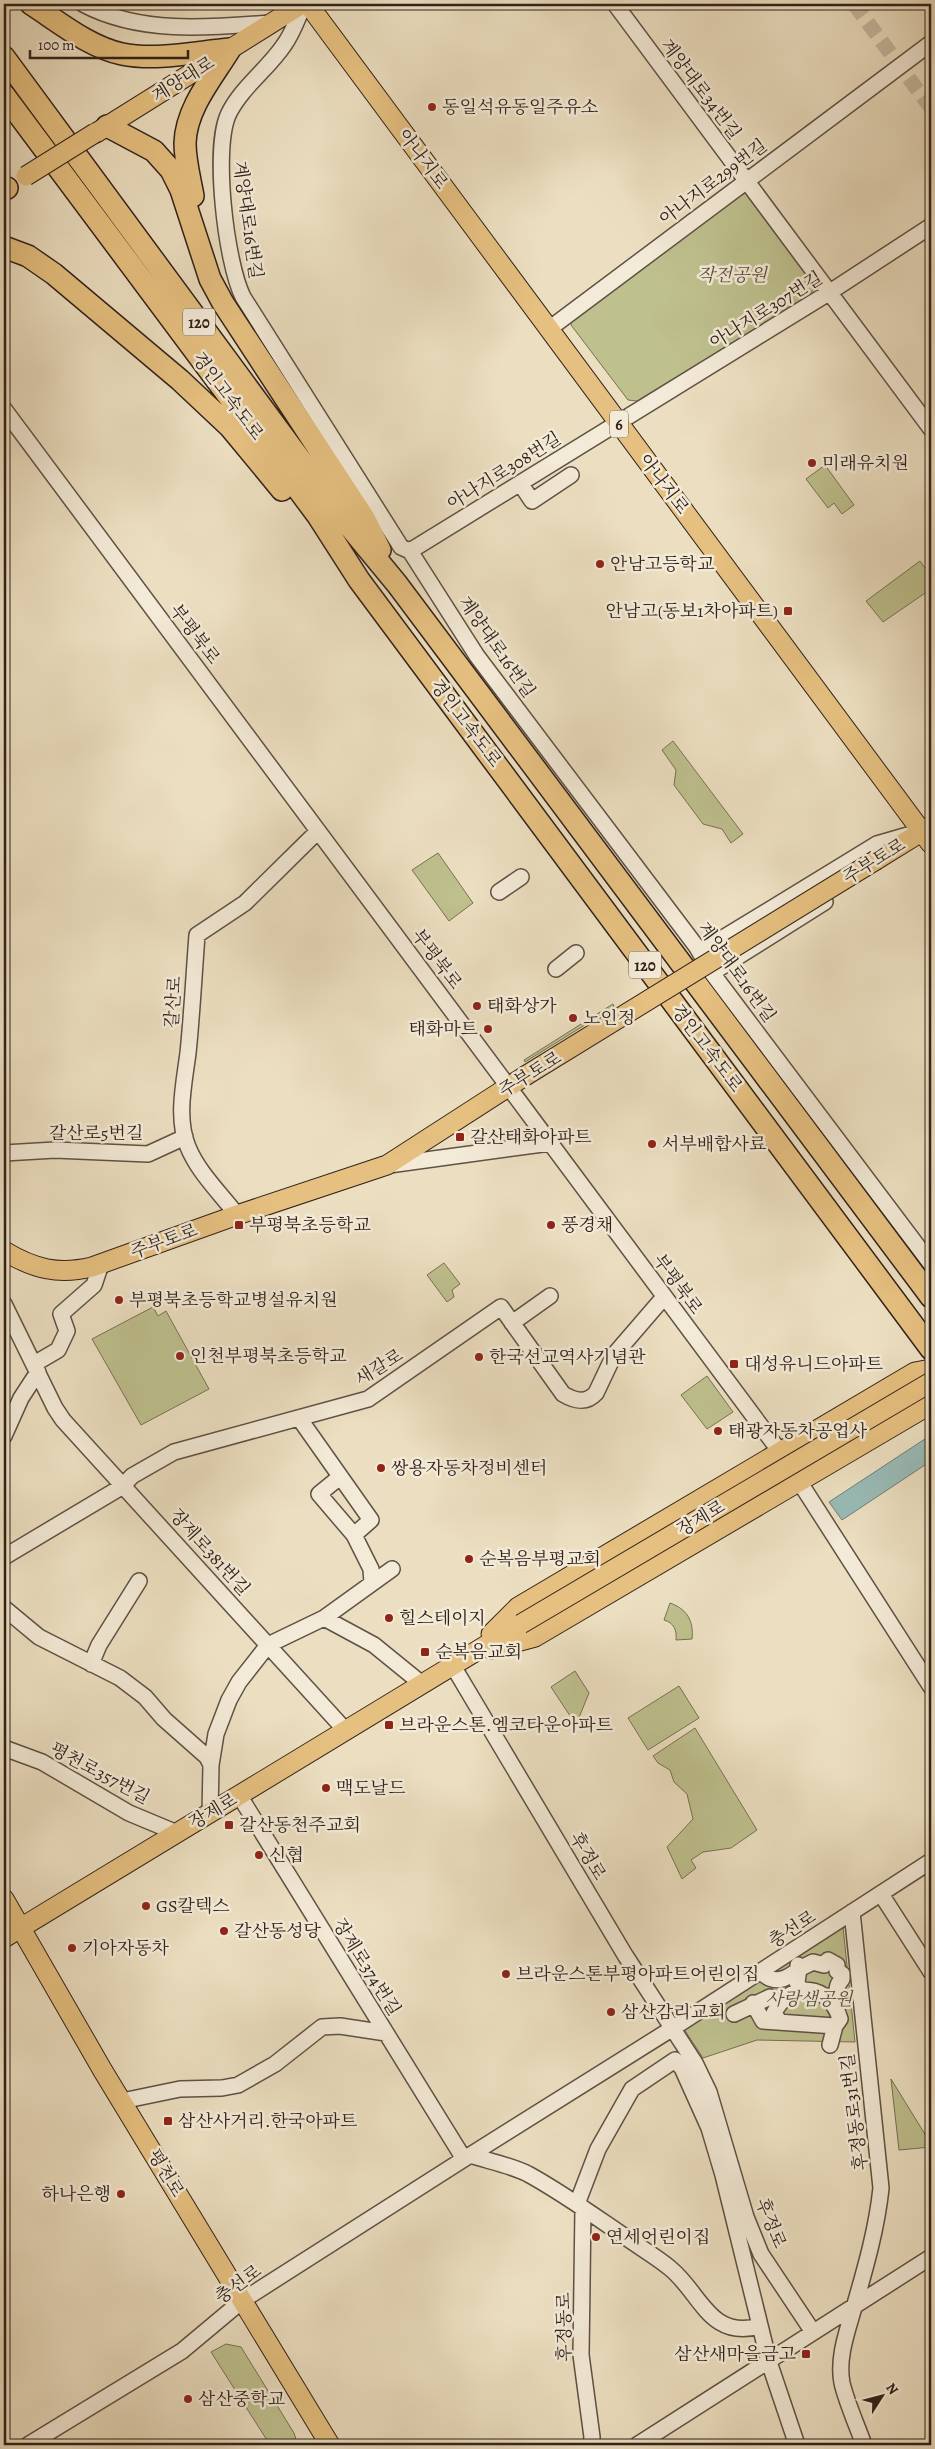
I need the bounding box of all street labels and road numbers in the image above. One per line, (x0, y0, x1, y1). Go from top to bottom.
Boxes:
street label: 계양대로34번길 (655, 34, 747, 144)
street label: 계양대로 (147, 50, 219, 108)
street label: 아나지로 (392, 124, 454, 194)
street label: 아나지로299번길 (654, 134, 772, 230)
street label: 계양대로16번길 (228, 160, 268, 280)
street label: 아나지로307번길 (705, 266, 827, 354)
road number: 120 (183, 308, 215, 336)
street label: 경인고속도로 (187, 347, 269, 445)
road number: 6 (610, 410, 628, 438)
street label: 아나지로308번길 (442, 426, 566, 516)
street label: 아나지로 (633, 449, 695, 519)
street label: 계양대로16번길 (453, 591, 541, 703)
street label: 부평북로 (164, 599, 226, 669)
street label: 경인고속도로 (425, 674, 507, 772)
street label: 주부토로 (838, 832, 910, 890)
street label: 계양대로16번길 (692, 917, 782, 1027)
street label: 부평북로 (406, 924, 468, 994)
road number: 120 (629, 952, 661, 978)
street label: 갈산로 (159, 975, 187, 1029)
street label: 경인고속도로 (666, 999, 748, 1097)
street label: 주부토로 (494, 1045, 566, 1103)
street label: 갈산로5번길 (49, 1121, 143, 1145)
street label: 주부토로 (127, 1218, 201, 1264)
street label: 부평북로 (648, 1249, 708, 1319)
street label: 새갈로 (351, 1343, 407, 1391)
street label: 장제로 (672, 1494, 730, 1542)
street label: 장제로381번길 (165, 1503, 255, 1601)
street label: 평천로357번길 (46, 1737, 154, 1809)
street label: 장제로 (184, 1787, 242, 1835)
street label: 후정로 (564, 1827, 612, 1885)
street label: 충선로 (764, 1905, 820, 1953)
street label: 장제로374번길 (328, 1914, 406, 2020)
street label: 후정동로31번길 (835, 2052, 873, 2172)
street label: 평천로 (142, 2144, 190, 2202)
street label: 후정로 (750, 2194, 792, 2252)
street label: 충선로 (210, 2259, 266, 2309)
street label: 후정동로 (551, 2292, 577, 2362)

